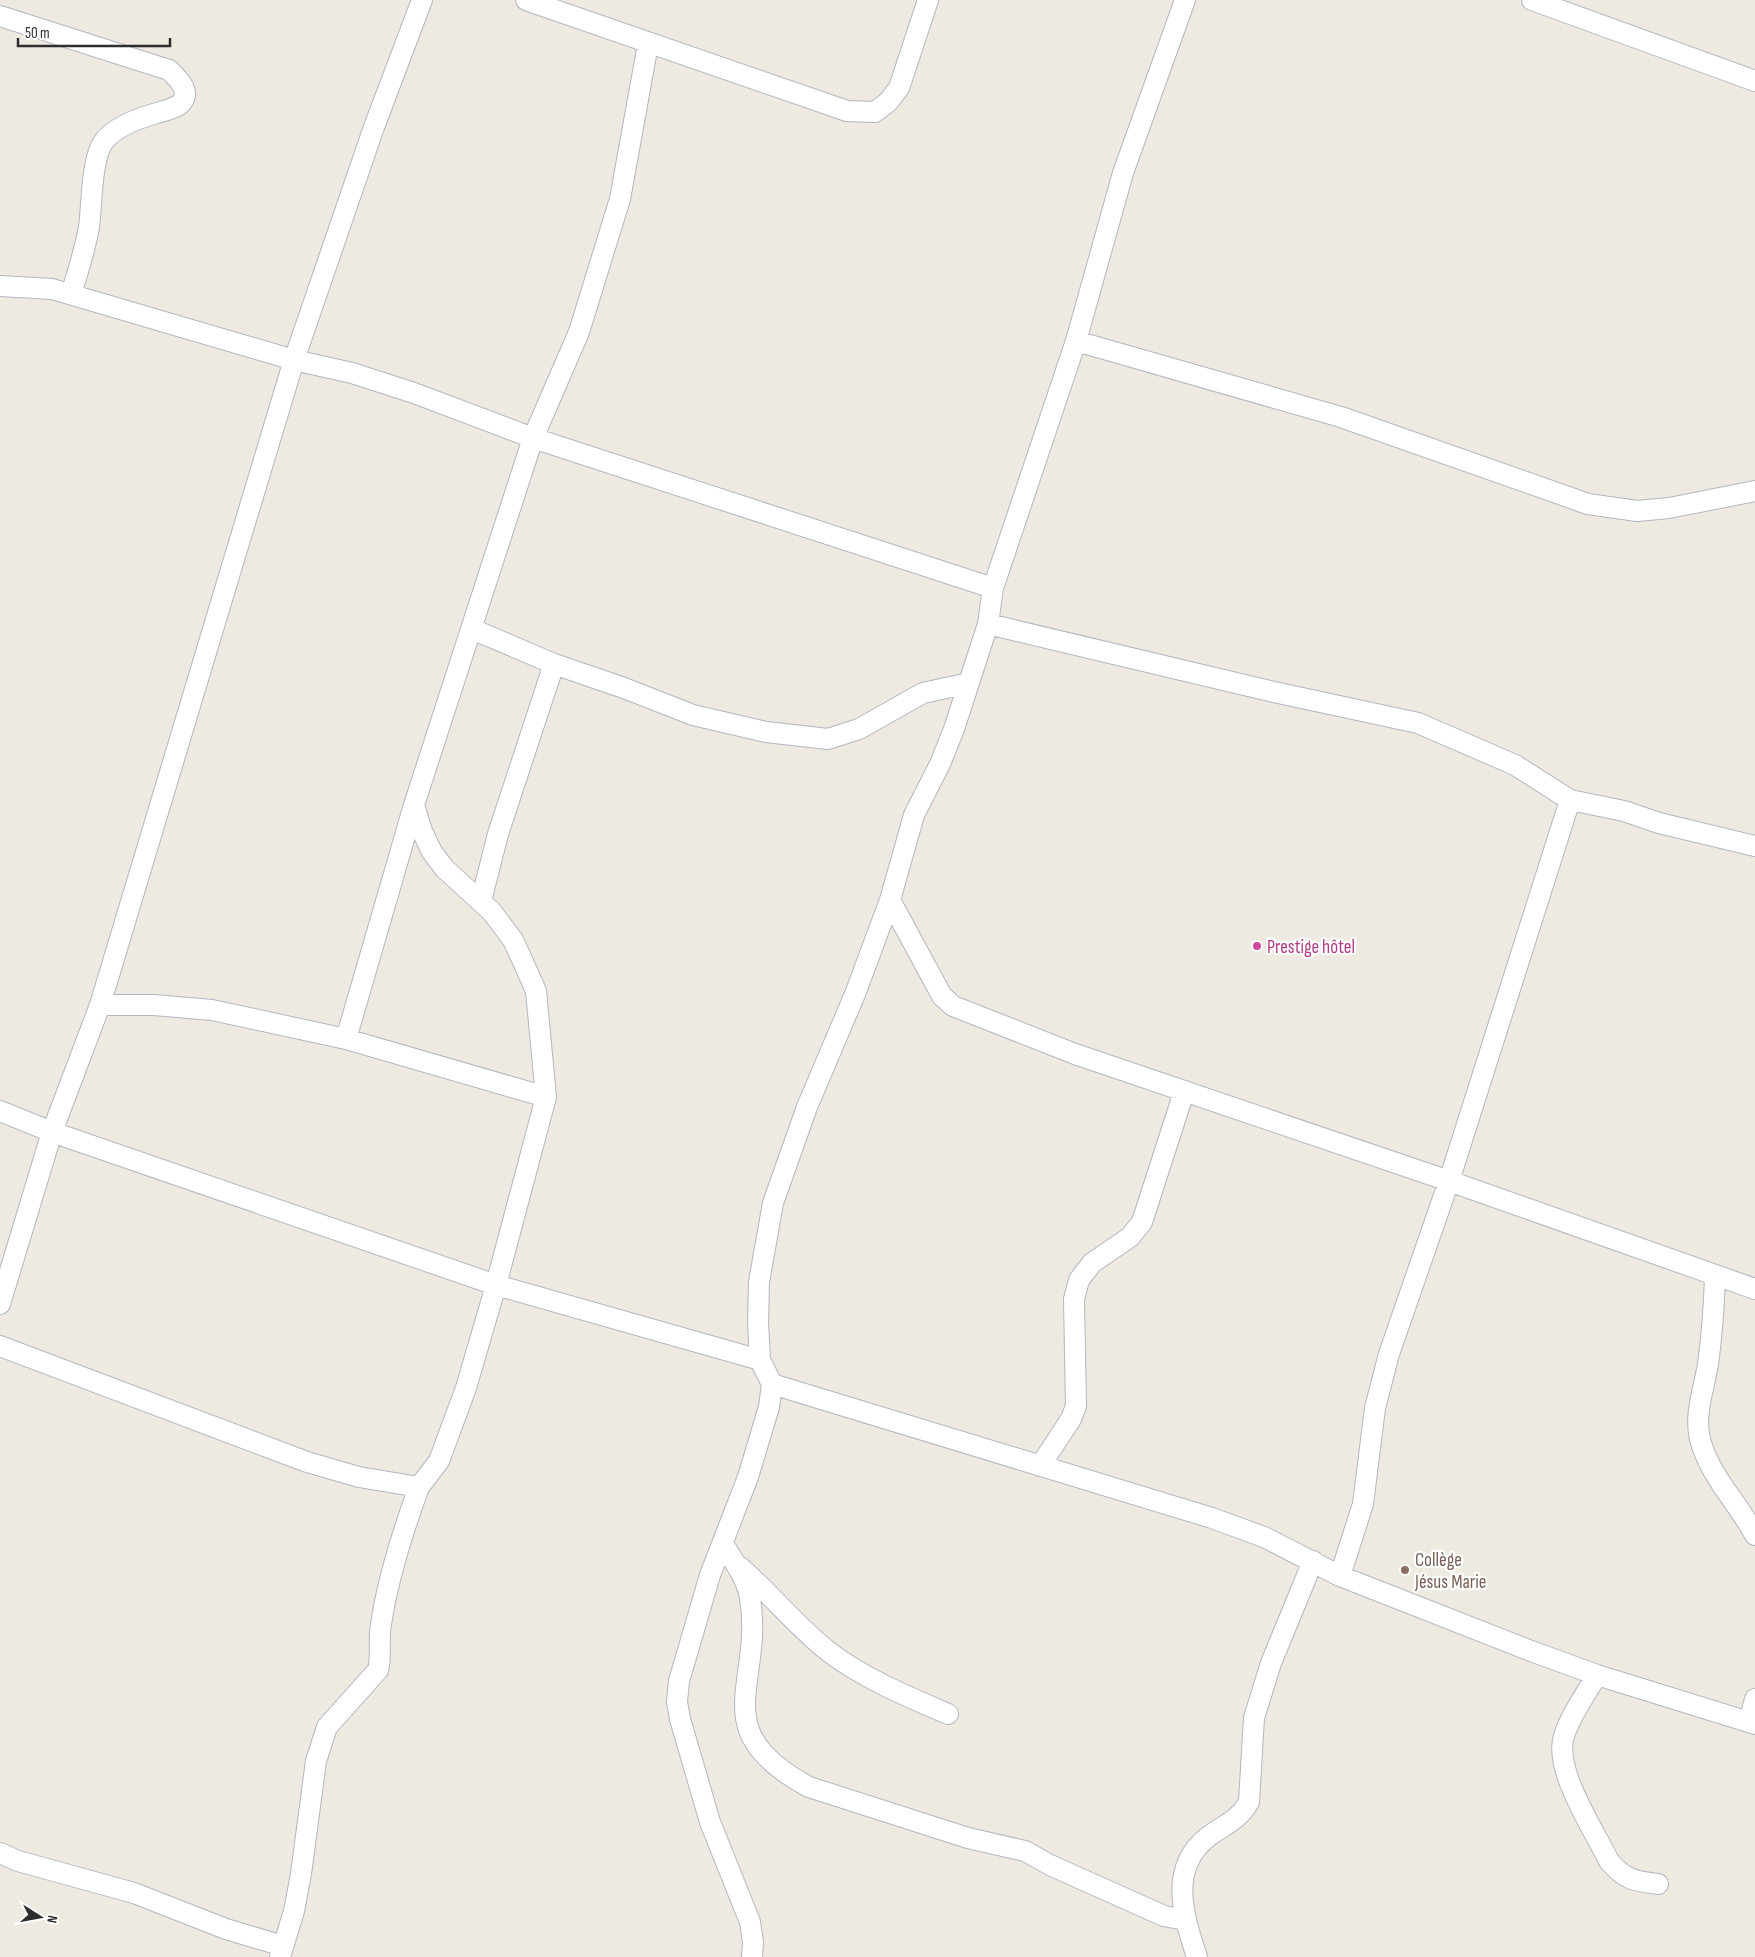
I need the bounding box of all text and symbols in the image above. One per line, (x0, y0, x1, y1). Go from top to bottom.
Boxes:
scale bar (18, 15, 170, 47)
text: 50 m (25, 24, 50, 43)
place label: Prestige hôtel (1267, 936, 1355, 959)
marker: Prestige hôtel (1251, 940, 1263, 952)
place label: Collège Jésus Marie (1414, 1549, 1486, 1594)
marker: Collège Jésus Marie (1399, 1564, 1411, 1576)
north arrow (15, 1892, 65, 1942)
text: N (43, 1914, 61, 1925)

